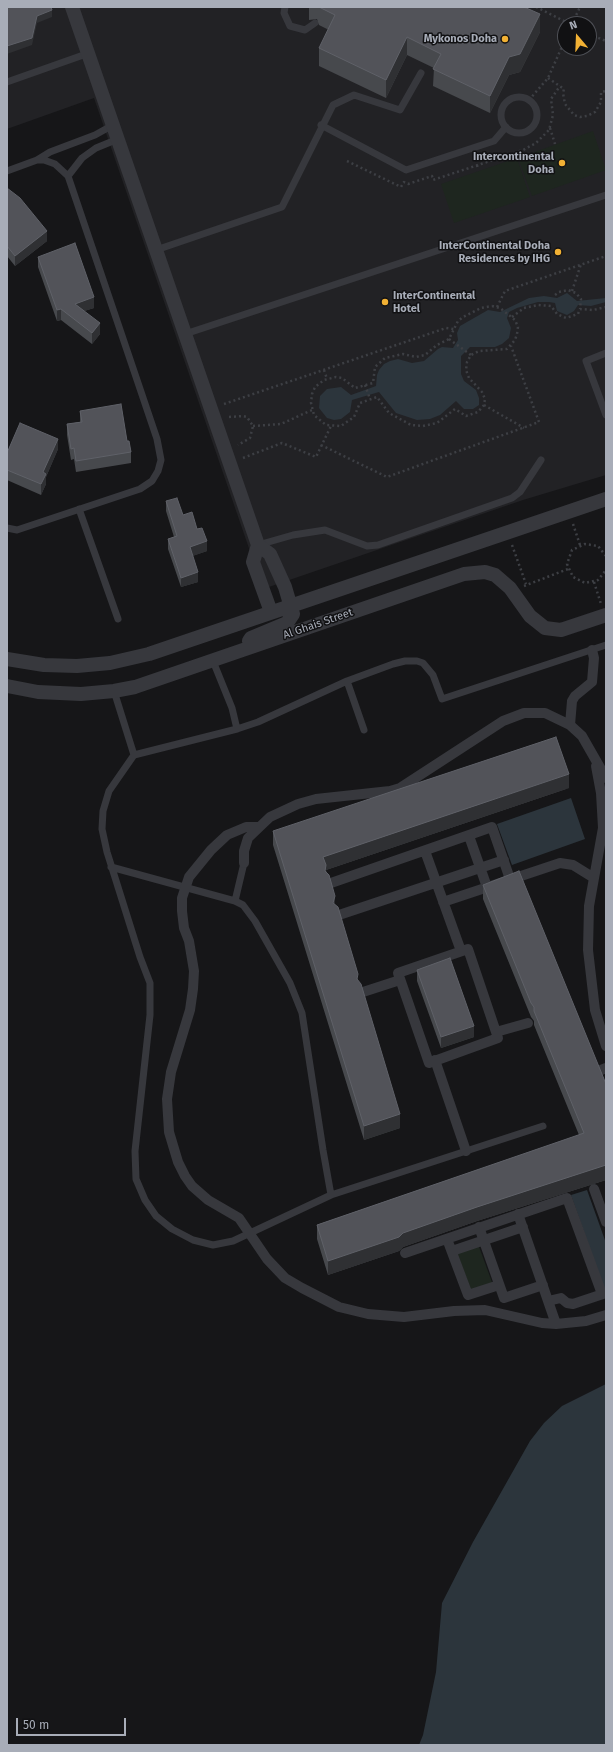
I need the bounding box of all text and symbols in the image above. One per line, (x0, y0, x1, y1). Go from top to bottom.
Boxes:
north arrow (557, 16, 597, 56)
text: N (568, 18, 579, 32)
place label: Mykonos Doha (424, 32, 497, 46)
marker: Mykonos Doha (500, 34, 510, 44)
place label: Intercontinental Doha (473, 150, 554, 176)
marker: Intercontinental Doha (557, 158, 567, 168)
place label: InterContinental Doha Residences by IHG (439, 239, 550, 265)
marker: InterContinental Doha Residences by IHG (553, 247, 563, 257)
place label: InterContinental Hotel (393, 289, 475, 315)
marker: InterContinental Hotel (380, 297, 390, 307)
street label: Al Ghais Street (281, 606, 355, 642)
scale bar (18, 1710, 128, 1736)
text: 50 m (23, 1718, 49, 1732)

